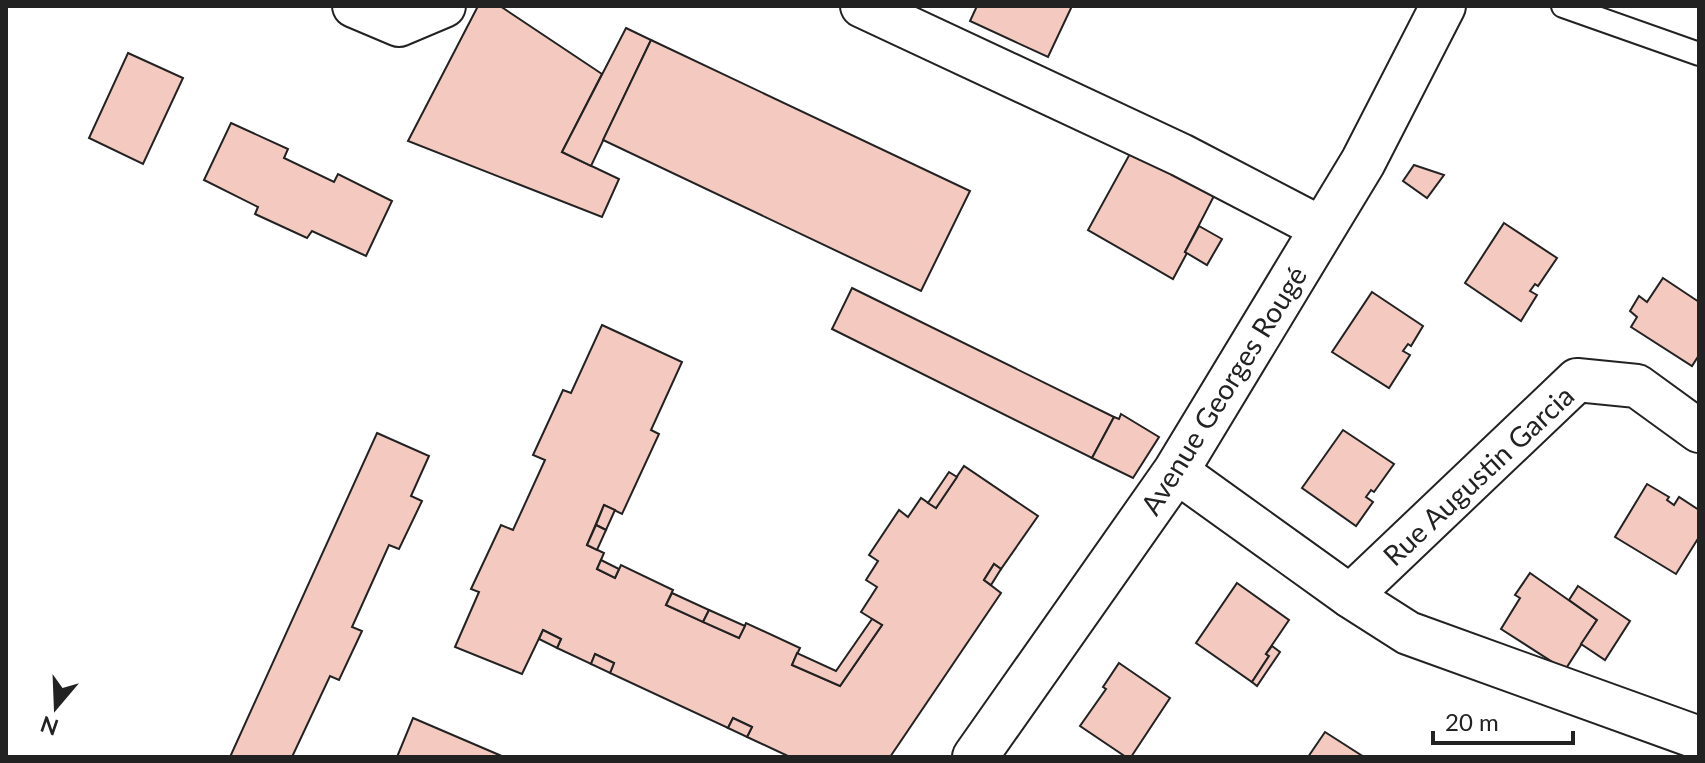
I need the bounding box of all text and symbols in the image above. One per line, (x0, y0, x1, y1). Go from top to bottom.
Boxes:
street label: Avenue Georges Rougé (1133, 260, 1313, 520)
street label: Rue Augustin Garcia (1376, 378, 1580, 572)
north arrow (16, 667, 96, 747)
scale bar (1433, 695, 1573, 745)
text: 20 m (1445, 707, 1499, 736)
text: N (37, 711, 62, 742)

